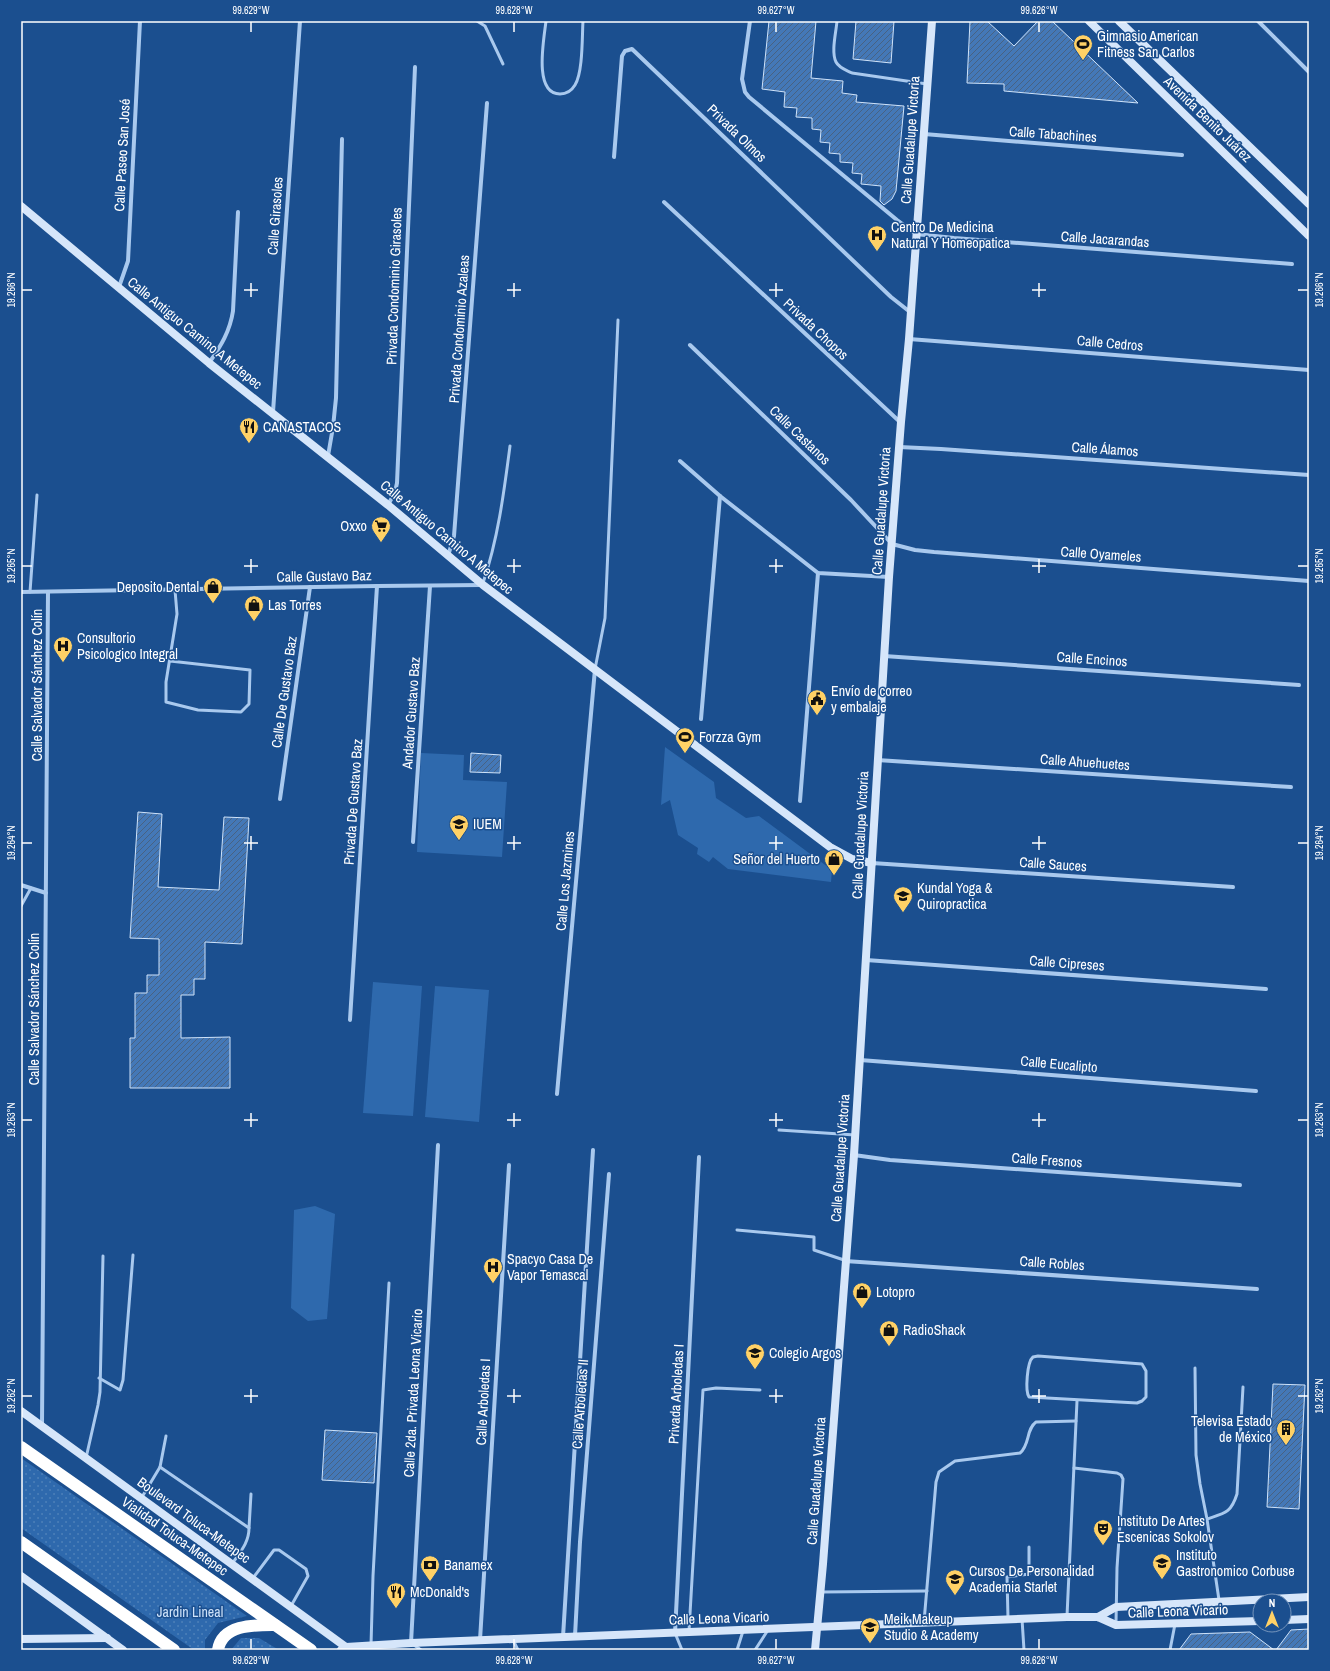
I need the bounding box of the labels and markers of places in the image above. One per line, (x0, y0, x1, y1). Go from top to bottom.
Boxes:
place label: Gimnasio American Fitness San Carlos (1097, 27, 1198, 61)
sports icon: Gimnasio American Fitness San Carlos (1072, 33, 1094, 61)
place label: Centro De Medicina Natural Y Homeopatica (891, 218, 1011, 252)
hospital icon: Centro De Medicina Natural Y Homeopatica (866, 224, 888, 252)
restaurant icon: CANASTACOS (238, 416, 260, 444)
place label: CANASTACOS (263, 418, 342, 436)
supermarket icon: Oxxo (370, 515, 392, 543)
place label: Oxxo (340, 517, 367, 535)
shop icon: Deposito Dental (202, 576, 224, 604)
place label: Deposito Dental (117, 578, 199, 596)
shop icon: Las Torres (243, 594, 265, 622)
place label: Las Torres (268, 596, 322, 614)
place label: Consultorio Psicologico Integral (77, 629, 178, 663)
hospital icon: Consultorio Psicologico Integral (52, 635, 74, 663)
place label: Envío de correo y embalaje (831, 682, 912, 716)
public building icon: Envío de correo y embalaje (806, 688, 828, 716)
sports icon: Forzza Gym (674, 726, 696, 754)
place label: Forzza Gym (699, 728, 761, 746)
school or university icon: IUEM (448, 813, 470, 841)
place label: IUEM (473, 815, 502, 833)
shop icon: Señor del Huerto (823, 848, 845, 876)
place label: Señor del Huerto (733, 850, 820, 868)
place label: Kundal Yoga & Quiropractica (917, 879, 993, 913)
school or university icon: Kundal Yoga & Quiropractica (892, 885, 914, 913)
place label: Spacyo Casa De Vapor Temascal (507, 1250, 593, 1284)
hospital icon: Spacyo Casa De Vapor Temascal (482, 1256, 504, 1284)
shop icon: Lotopro (851, 1281, 873, 1309)
place label: Lotopro (876, 1283, 915, 1301)
shop icon: RadioShack (878, 1319, 900, 1347)
place label: RadioShack (903, 1321, 966, 1339)
school or university icon: Colegio Argos (744, 1342, 766, 1370)
place label: Colegio Argos (769, 1344, 841, 1362)
place label: Televisa Estado de México (1191, 1412, 1272, 1446)
building icon: Televisa Estado de México (1275, 1418, 1297, 1446)
place label: Instituto De Artes Escenicas Sokolov (1117, 1512, 1214, 1546)
theatre icon: Instituto De Artes Escenicas Sokolov (1092, 1518, 1114, 1546)
place label: Instituto Gastronomico Corbuse (1176, 1546, 1295, 1580)
school or university icon: Instituto Gastronomico Corbuse (1151, 1552, 1173, 1580)
bank icon: Banamex (419, 1554, 441, 1582)
place label: Banamex (444, 1556, 493, 1574)
place label: Cursos De Personalidad Academia Starlet (968, 1562, 1094, 1596)
school or university icon: Cursos De Personalidad Academia Starlet (944, 1568, 966, 1596)
restaurant icon: McDonald's (385, 1581, 407, 1609)
place label: McDonald's (410, 1583, 470, 1601)
place label: Meik Makeup Studio & Academy (884, 1610, 979, 1644)
school or university icon: Meik Makeup Studio & Academy (859, 1616, 881, 1644)

